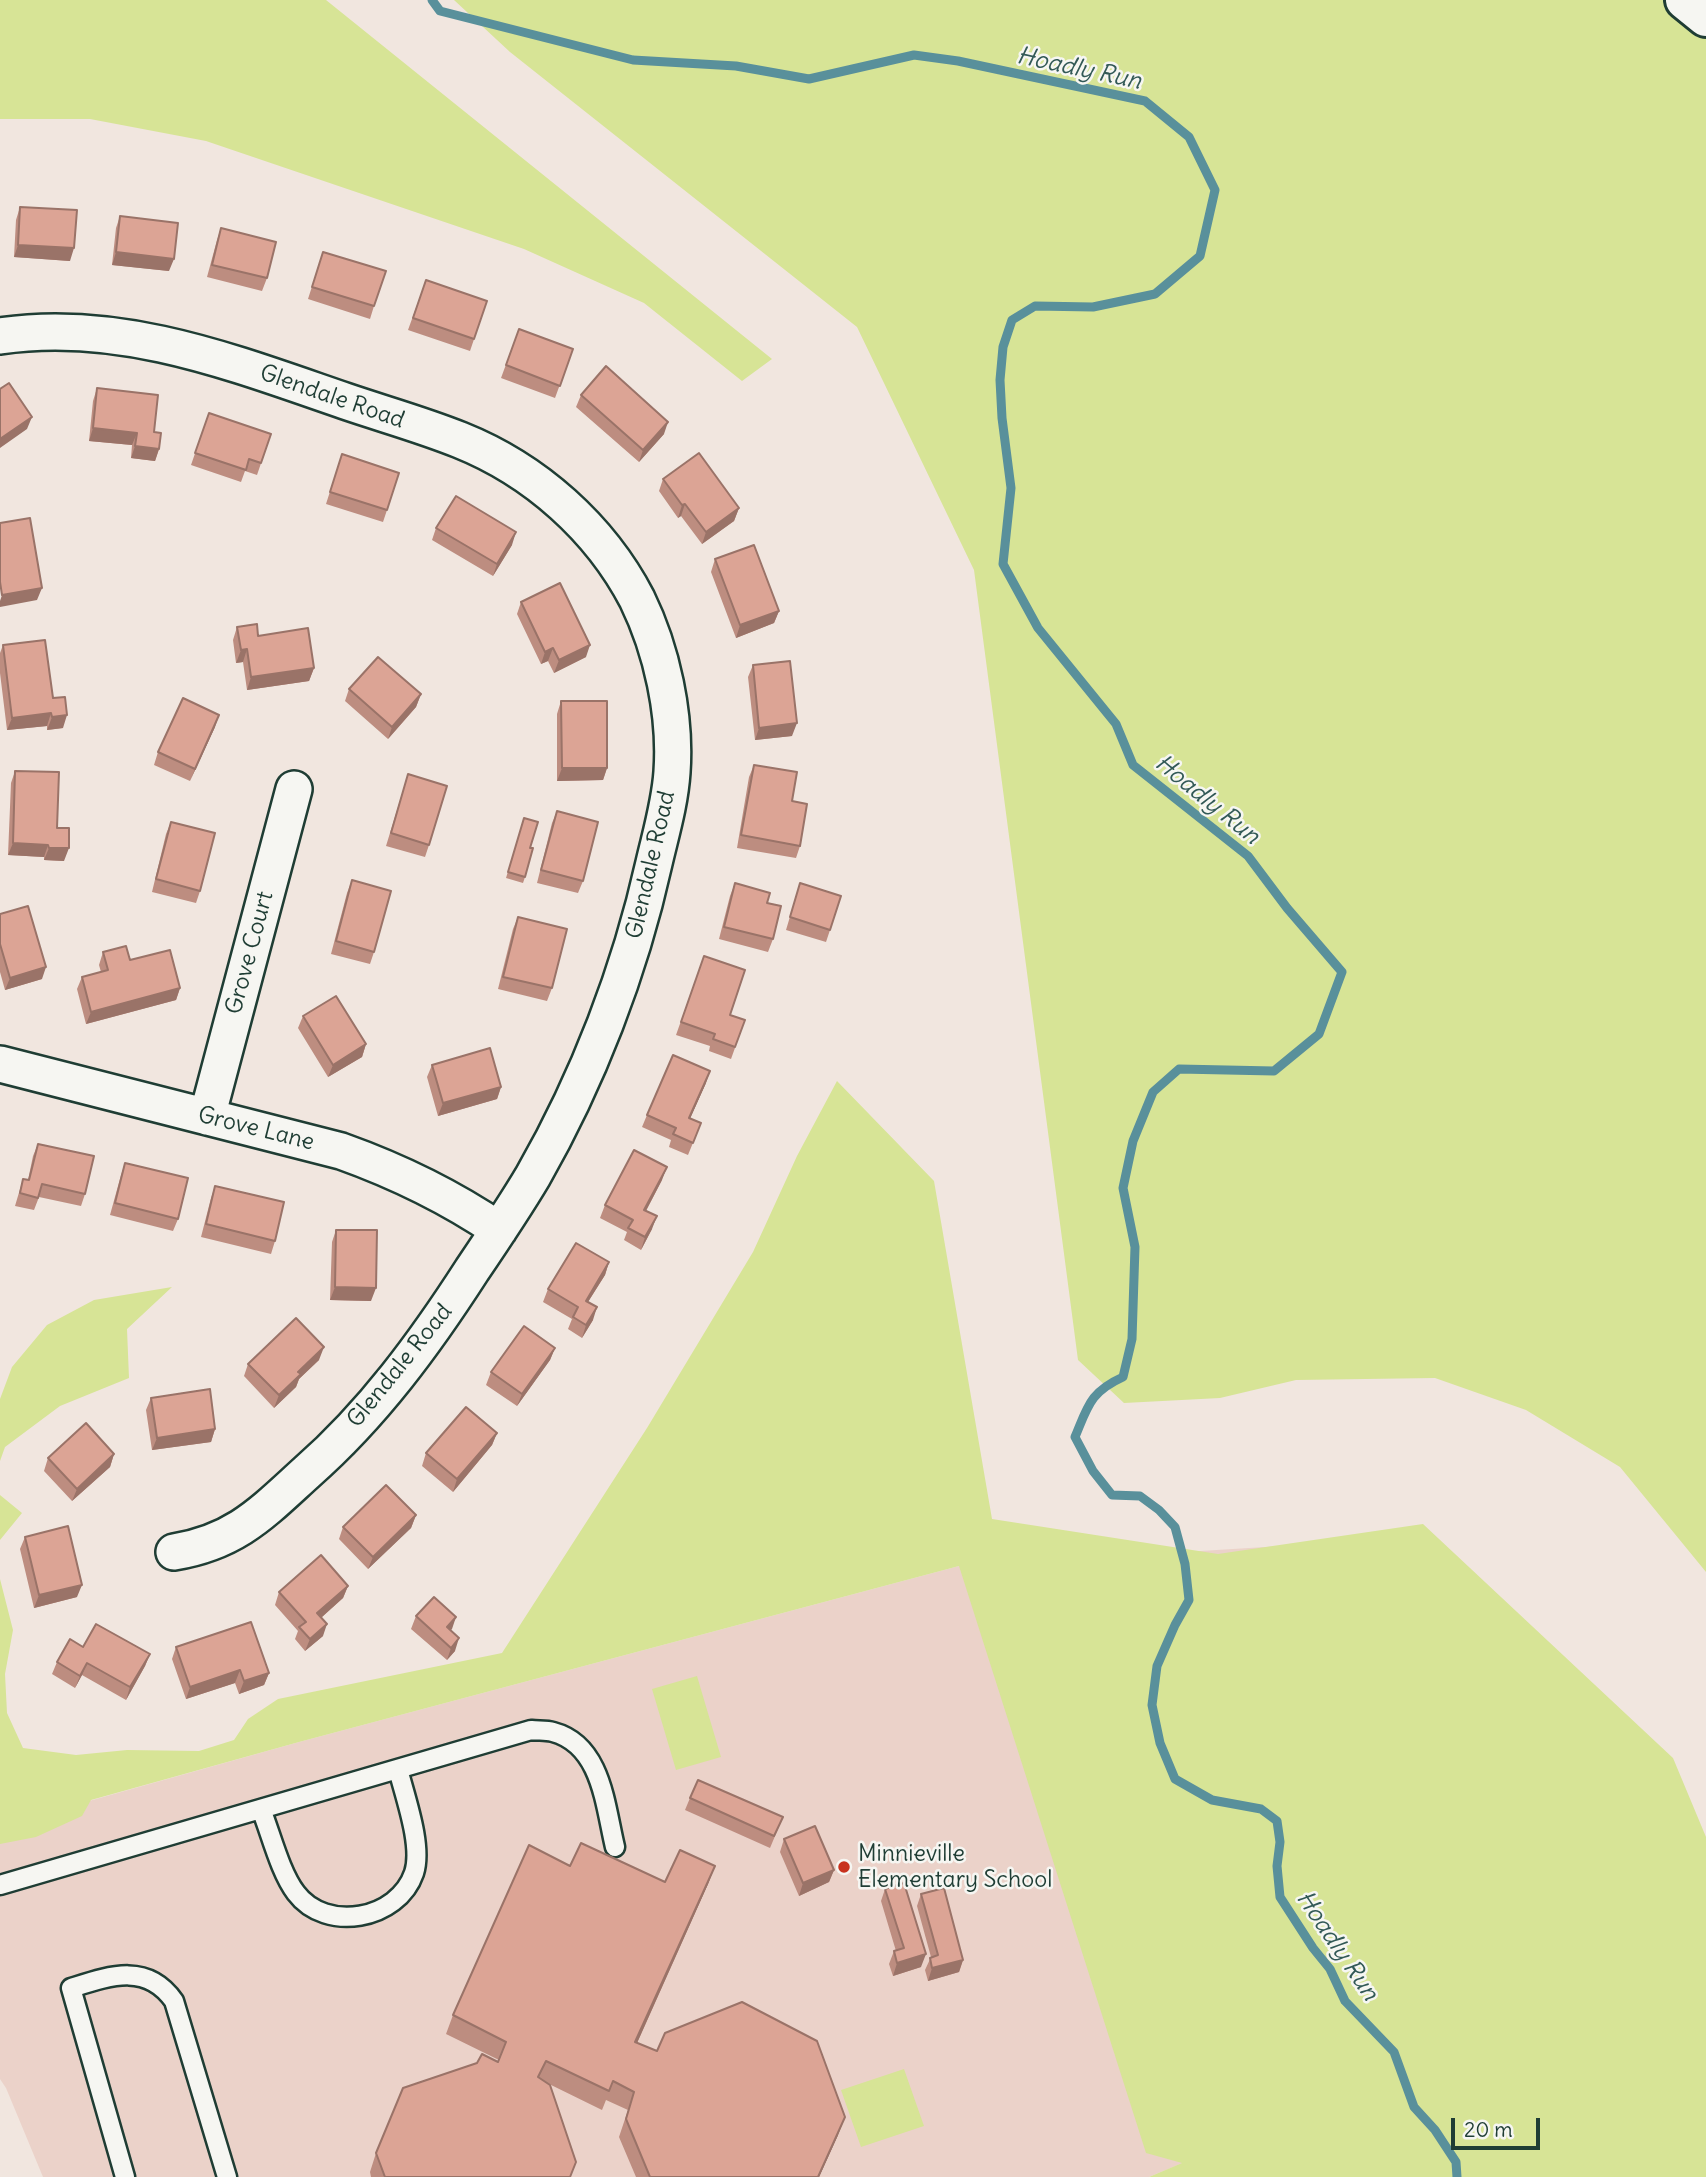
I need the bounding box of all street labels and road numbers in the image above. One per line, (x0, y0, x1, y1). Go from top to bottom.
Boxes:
street label: Glendale Road (256, 359, 408, 435)
street label: Glendale Road (621, 788, 681, 942)
street label: Grove Court (220, 889, 280, 1017)
street label: Grove Lane (195, 1101, 317, 1157)
street label: Glendale Road (342, 1299, 458, 1433)

